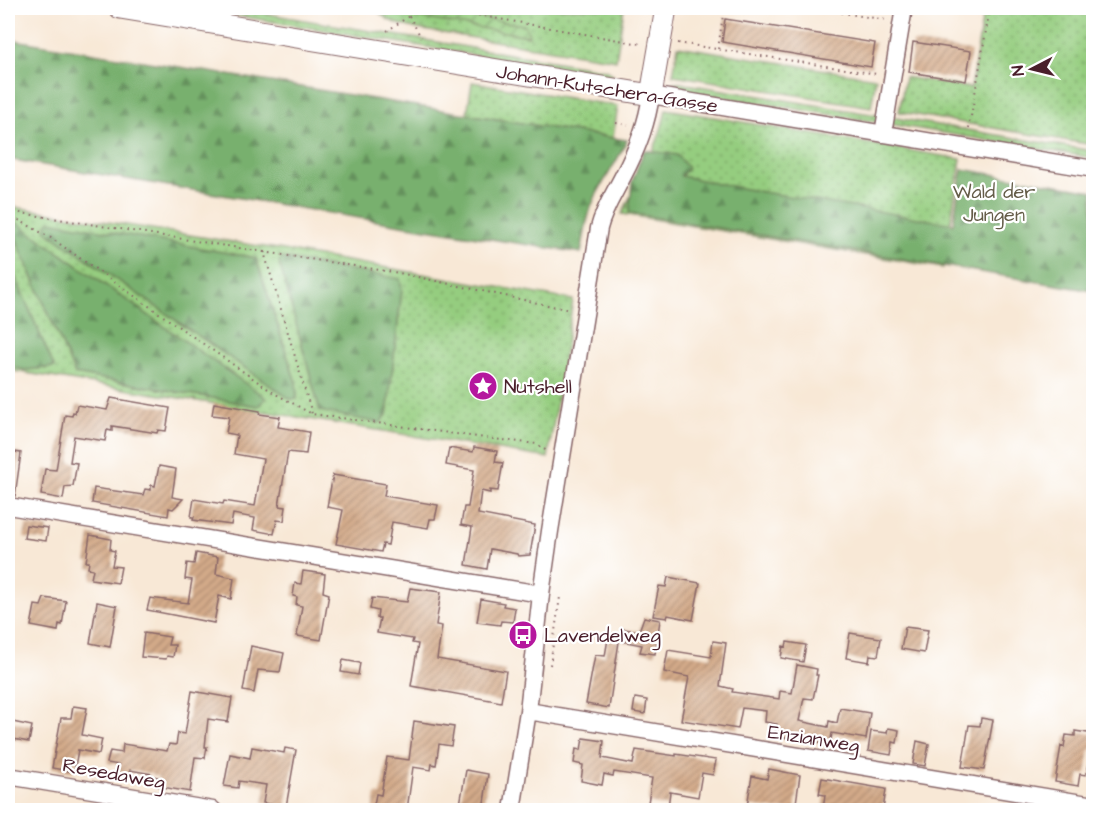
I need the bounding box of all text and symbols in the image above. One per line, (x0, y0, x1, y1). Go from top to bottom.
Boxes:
north arrow (1002, 39, 1062, 99)
street label: Johann-Kutschera-Gasse (494, 58, 720, 120)
text: N (1007, 64, 1030, 77)
park label: Wald der Jungen (953, 178, 1035, 230)
place icon: Nutshell (467, 370, 499, 402)
place label: Nutshell (504, 373, 572, 401)
bus stop icon: Lavendelweg (507, 619, 539, 651)
place label: Lavendelweg (544, 622, 661, 651)
street label: Enzianweg (766, 718, 862, 761)
street label: Resedaweg (60, 751, 167, 798)

